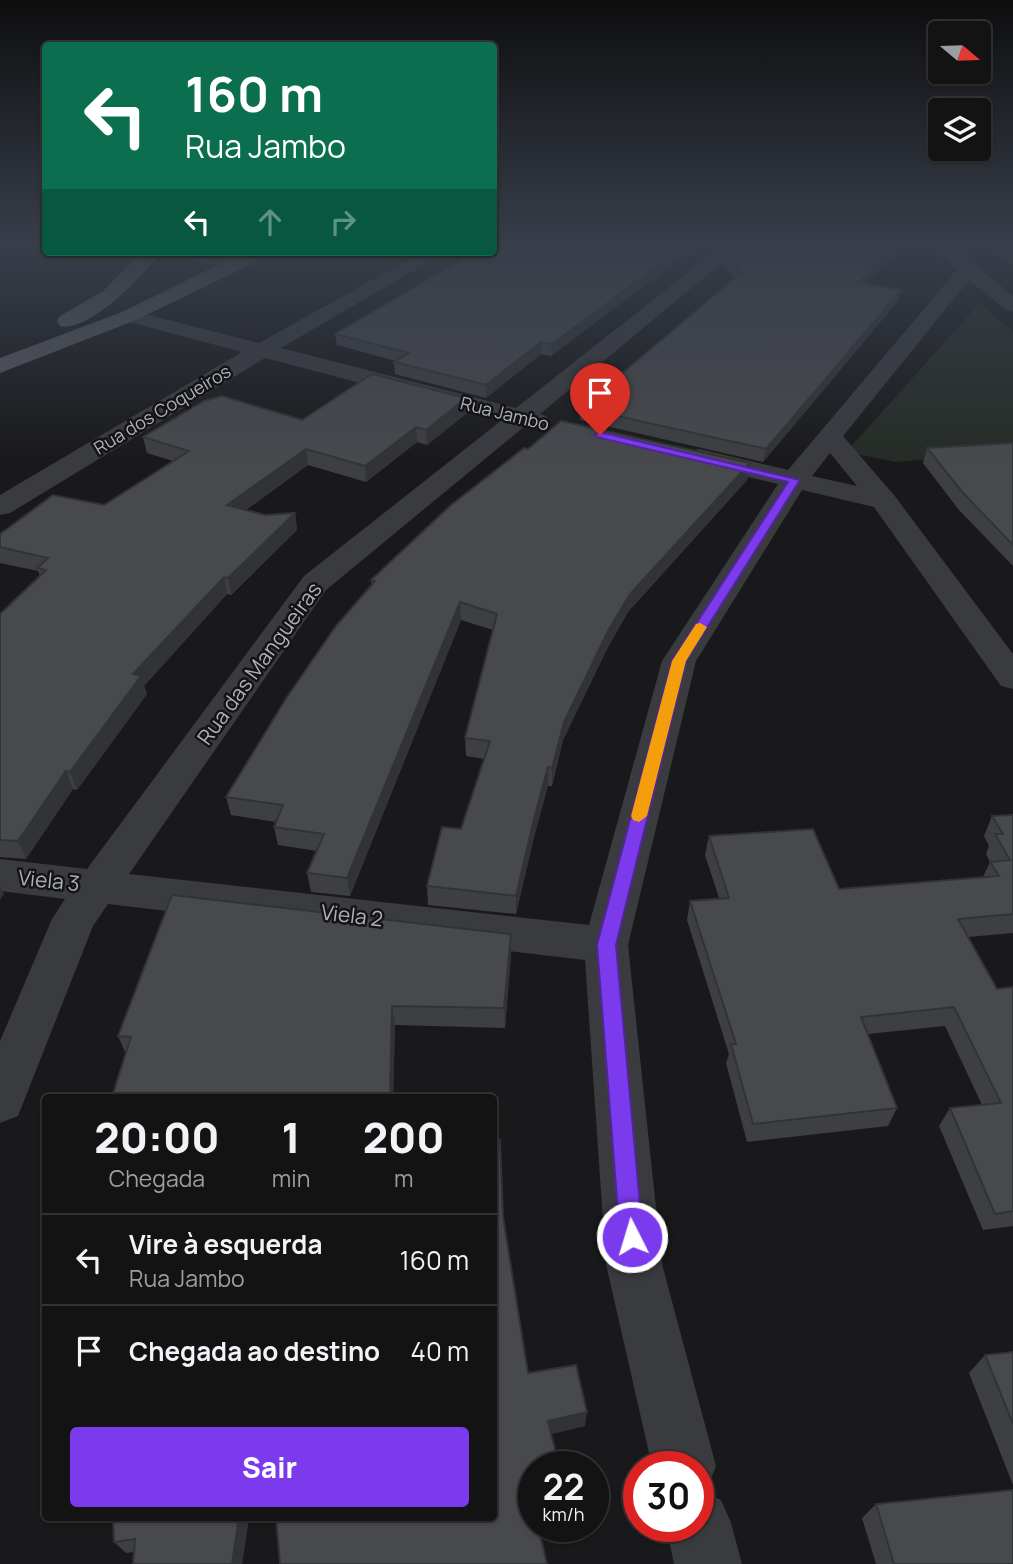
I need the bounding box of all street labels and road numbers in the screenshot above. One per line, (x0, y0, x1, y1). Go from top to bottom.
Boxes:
street label: Rua dos Coqueiros (89, 359, 235, 459)
street label: Rua Jambo (458, 390, 552, 436)
street label: Rua das Mangueiras (190, 576, 328, 750)
street label: Viela 3 (17, 863, 81, 897)
street label: Viela 2 (319, 897, 385, 933)

